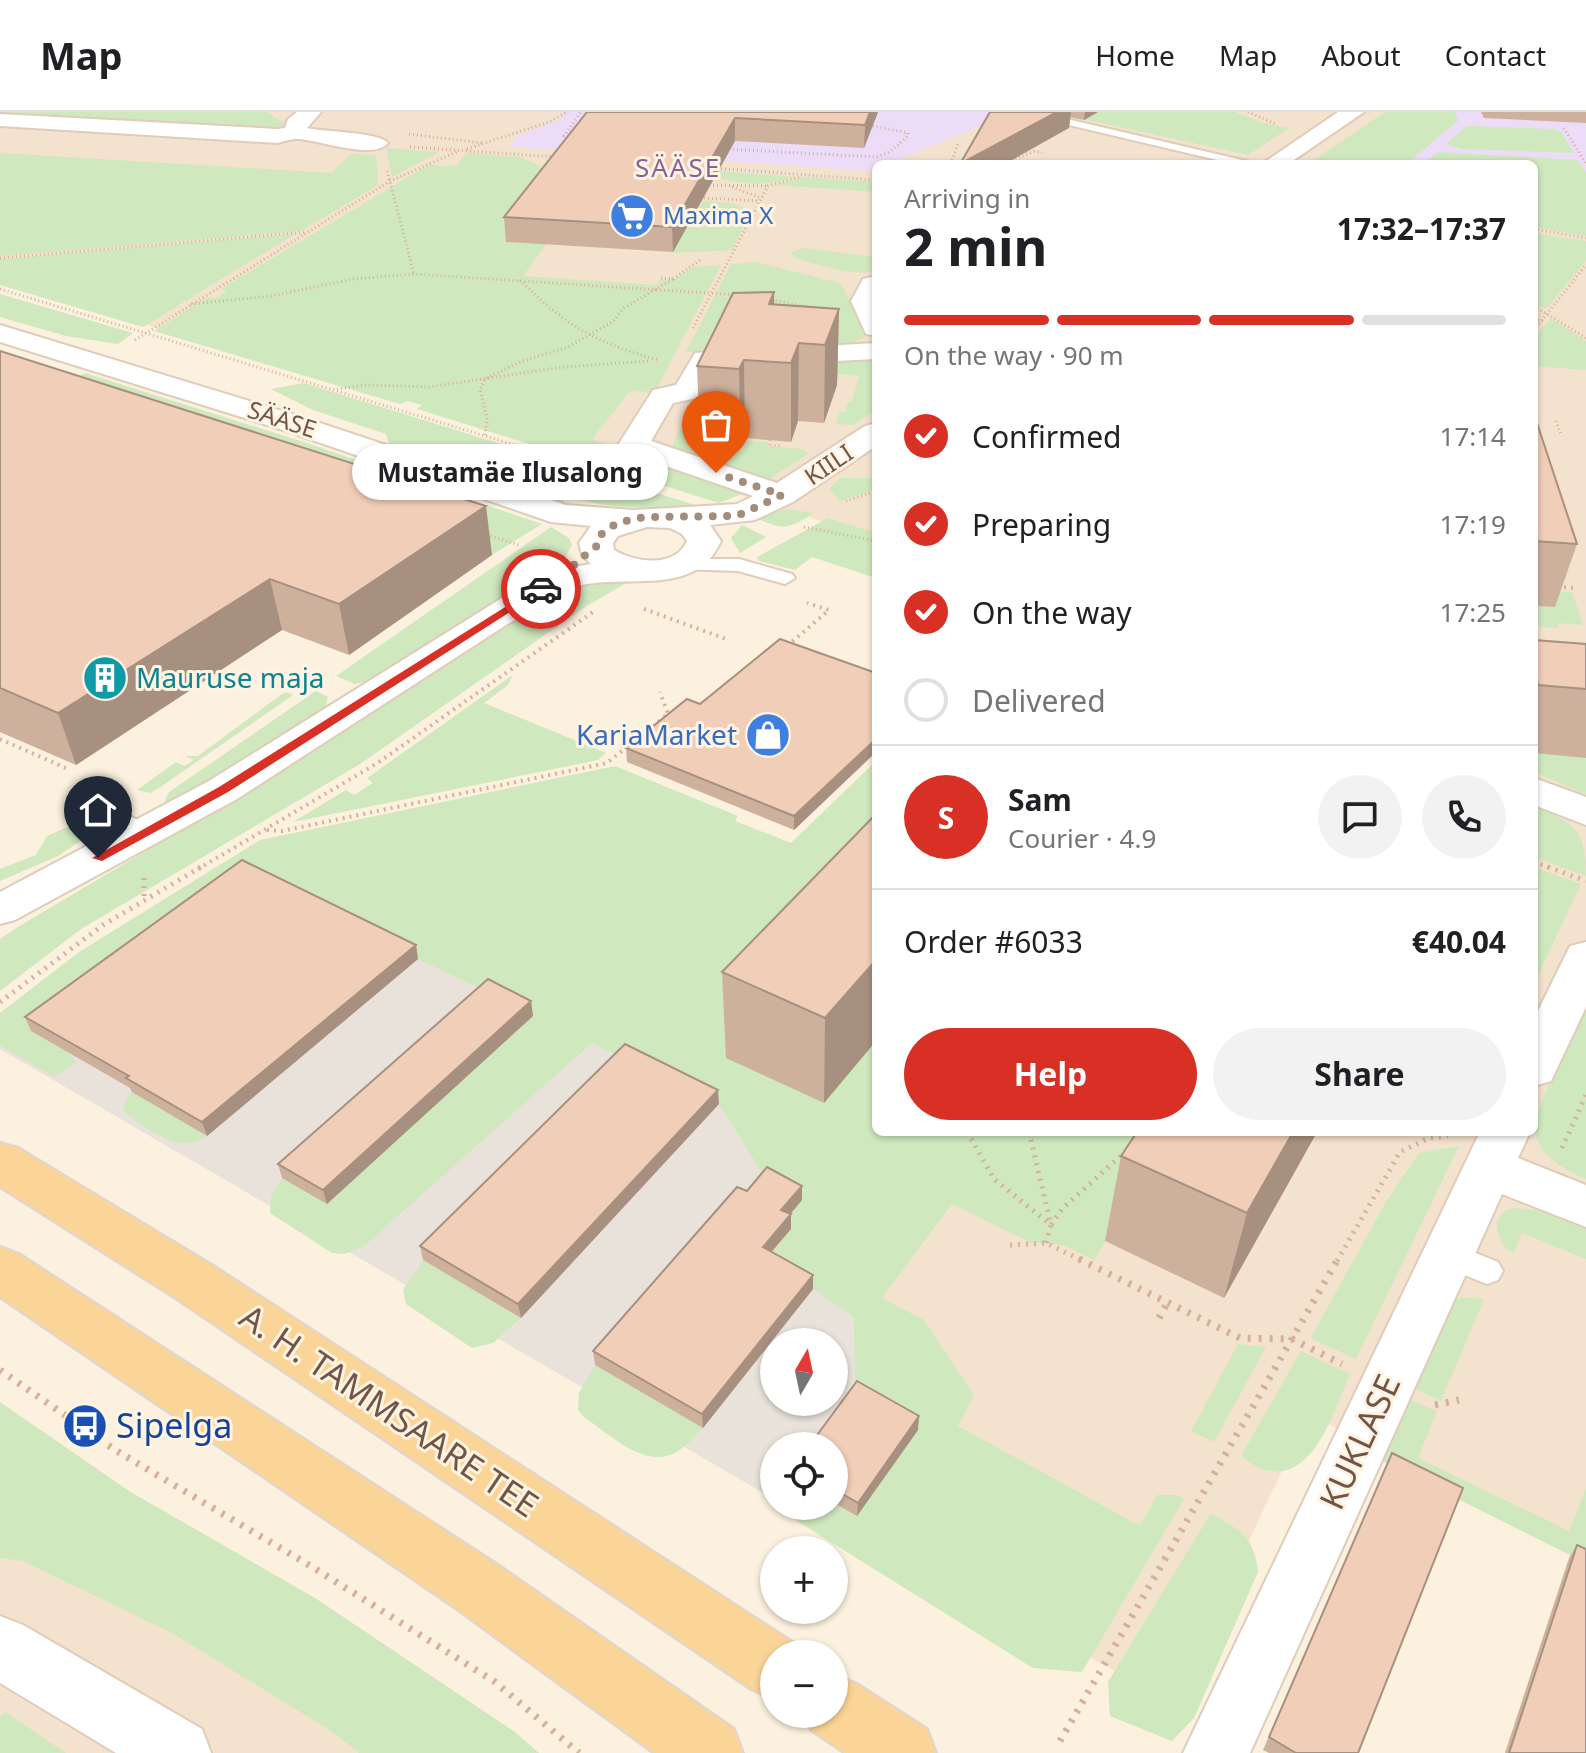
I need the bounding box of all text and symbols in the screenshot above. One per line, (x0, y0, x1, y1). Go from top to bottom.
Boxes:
text: Map (40, 29, 123, 81)
text: Home (1095, 36, 1175, 74)
text: Map (1219, 36, 1277, 74)
text: About (1321, 36, 1401, 74)
text: Contact (1445, 36, 1546, 74)
district label: SÄÄSE (635, 149, 721, 185)
text: Arriving in (904, 180, 1030, 216)
supermarket icon: Maxima X (608, 192, 656, 240)
place label: Maxima X (663, 198, 773, 231)
text: 17:32–17:37 (1337, 208, 1506, 249)
text: 2 min (904, 210, 1047, 281)
text: On the way · 90 m (904, 337, 1124, 373)
pin (682, 391, 750, 473)
street label: SÄÄSE (244, 392, 321, 445)
icon: bag (694, 403, 738, 447)
icon: check (904, 414, 948, 458)
text: Confirmed (972, 416, 1122, 457)
text: 17:14 (1440, 418, 1506, 454)
street label: KIILI (797, 436, 859, 492)
callout: Mustamäe Ilusalong (352, 445, 668, 501)
text: Mustamäe Ilusalong (377, 454, 643, 490)
icon: check (904, 502, 948, 546)
text: Preparing (972, 504, 1111, 545)
text: 17:19 (1440, 506, 1506, 542)
courier (501, 549, 581, 629)
icon: car (519, 567, 563, 611)
icon: check (904, 590, 948, 634)
text: On the way (972, 592, 1132, 633)
text: 17:25 (1440, 594, 1506, 630)
building icon: Mauruse maja (81, 654, 129, 702)
place label: Mauruse maja (136, 658, 325, 696)
text: Delivered (972, 680, 1106, 721)
shop icon: KariaMarket (744, 711, 792, 759)
place label: KariaMarket (576, 715, 737, 753)
button: chat (1318, 775, 1402, 859)
button: phone (1422, 775, 1506, 859)
pin (64, 776, 132, 858)
text: Sam (1008, 779, 1072, 820)
icon: home (76, 788, 120, 832)
text: S (938, 797, 954, 838)
text: Courier · 4.9 (1008, 820, 1156, 856)
text: Order #6033 (904, 921, 1083, 962)
text: €40.04 (1412, 921, 1506, 962)
button: Help (904, 1028, 1197, 1120)
button: Share (1213, 1028, 1506, 1120)
street label: A. H. TAMMSAARE TEE (231, 1293, 548, 1527)
north arrow (760, 1328, 848, 1416)
map controls (760, 1328, 848, 1728)
street label: KUKLASE (1308, 1367, 1410, 1517)
bus stop icon: Sipelga (61, 1402, 109, 1450)
place label: Sipelga (116, 1402, 232, 1448)
button: locate (760, 1432, 848, 1520)
button: + (760, 1536, 848, 1624)
button: − (760, 1640, 848, 1728)

